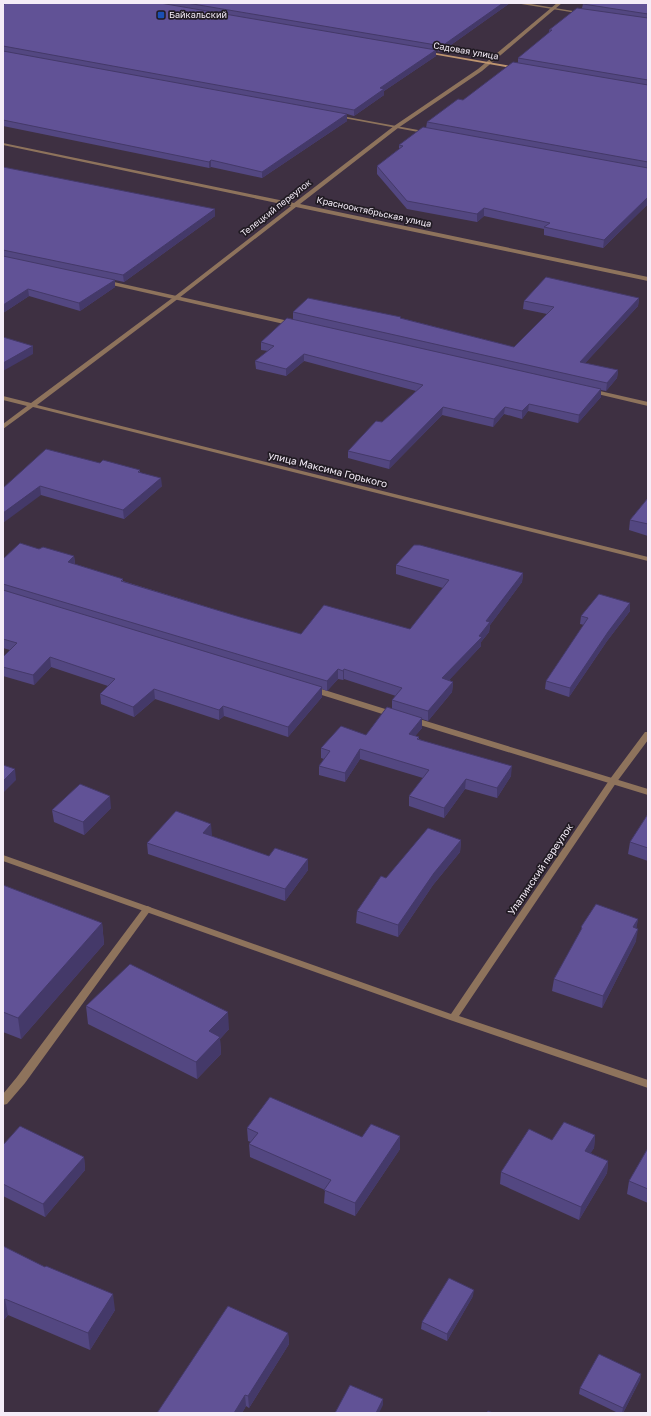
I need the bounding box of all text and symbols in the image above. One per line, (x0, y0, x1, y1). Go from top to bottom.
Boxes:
place label: Байкальский (169, 9, 227, 20)
marker: Байкальский (156, 10, 166, 20)
street label: Садовая улица (433, 39, 500, 62)
street label: Телецкий переулок (238, 177, 313, 238)
street label: Краснооктябрьская улица (316, 194, 433, 229)
street label: улица Максима Горького (267, 448, 389, 490)
street label: Улалинский переулок (505, 821, 575, 917)

